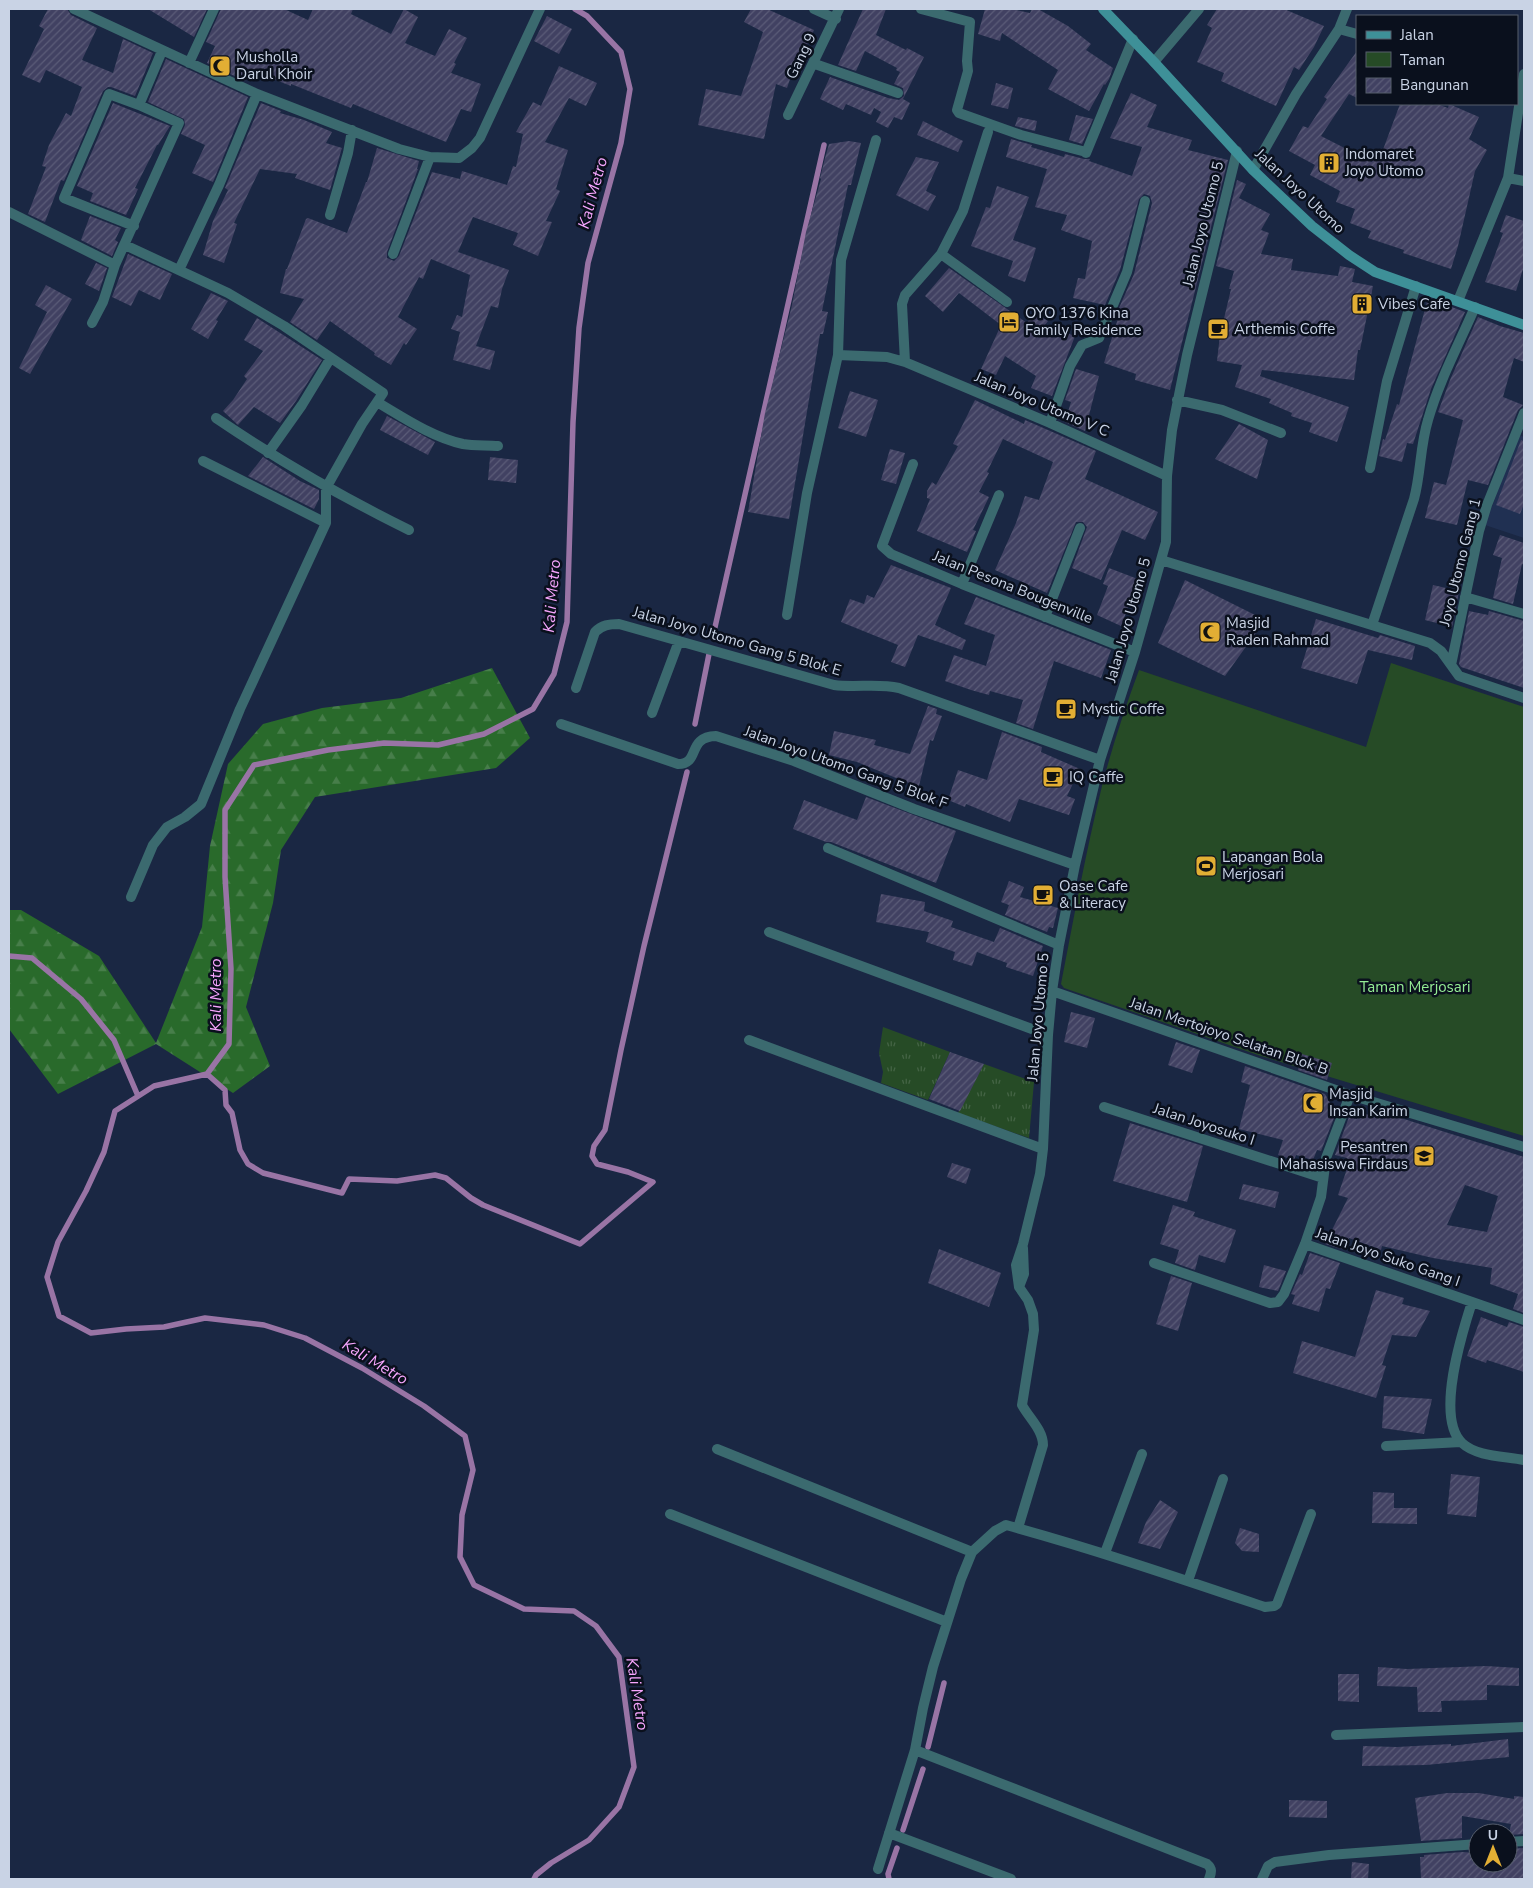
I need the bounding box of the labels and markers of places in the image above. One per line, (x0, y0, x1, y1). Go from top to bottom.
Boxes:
place label: Musholla Darul Khoir (236, 47, 313, 84)
mosque icon: Musholla Darul Khoir (208, 54, 232, 78)
place label: Indomaret Joyo Utomo (1344, 144, 1424, 181)
building icon: Indomaret Joyo Utomo (1317, 151, 1341, 175)
building icon: Vibes Cafe (1350, 292, 1374, 316)
place label: Vibes Cafe (1377, 294, 1450, 314)
place label: OYO 1376 Kina Family Residence (1025, 303, 1142, 340)
hotel icon: OYO 1376 Kina Family Residence (997, 310, 1021, 334)
cafe icon: Arthemis Coffe (1206, 317, 1230, 341)
place label: Arthemis Coffe (1234, 319, 1335, 339)
place label: Masjid Raden Rahmad (1226, 613, 1329, 650)
mosque icon: Masjid Raden Rahmad (1198, 620, 1222, 644)
cafe icon: Mystic Coffe (1054, 697, 1078, 721)
place label: Mystic Coffe (1082, 699, 1164, 719)
cafe icon: IQ Caffe (1041, 765, 1065, 789)
place label: IQ Caffe (1069, 767, 1124, 787)
place label: Lapangan Bola Merjosari (1222, 847, 1323, 884)
sports icon: Lapangan Bola Merjosari (1194, 854, 1218, 878)
place label: Oase Cafe & Literacy (1059, 876, 1128, 913)
cafe icon: Oase Cafe & Literacy (1031, 883, 1055, 907)
place label: Masjid Insan Karim (1329, 1084, 1408, 1121)
mosque icon: Masjid Insan Karim (1301, 1091, 1325, 1115)
place label: Pesantren Mahasiswa Firdaus (1279, 1137, 1408, 1174)
school or university icon: Pesantren Mahasiswa Firdaus (1412, 1144, 1436, 1168)

